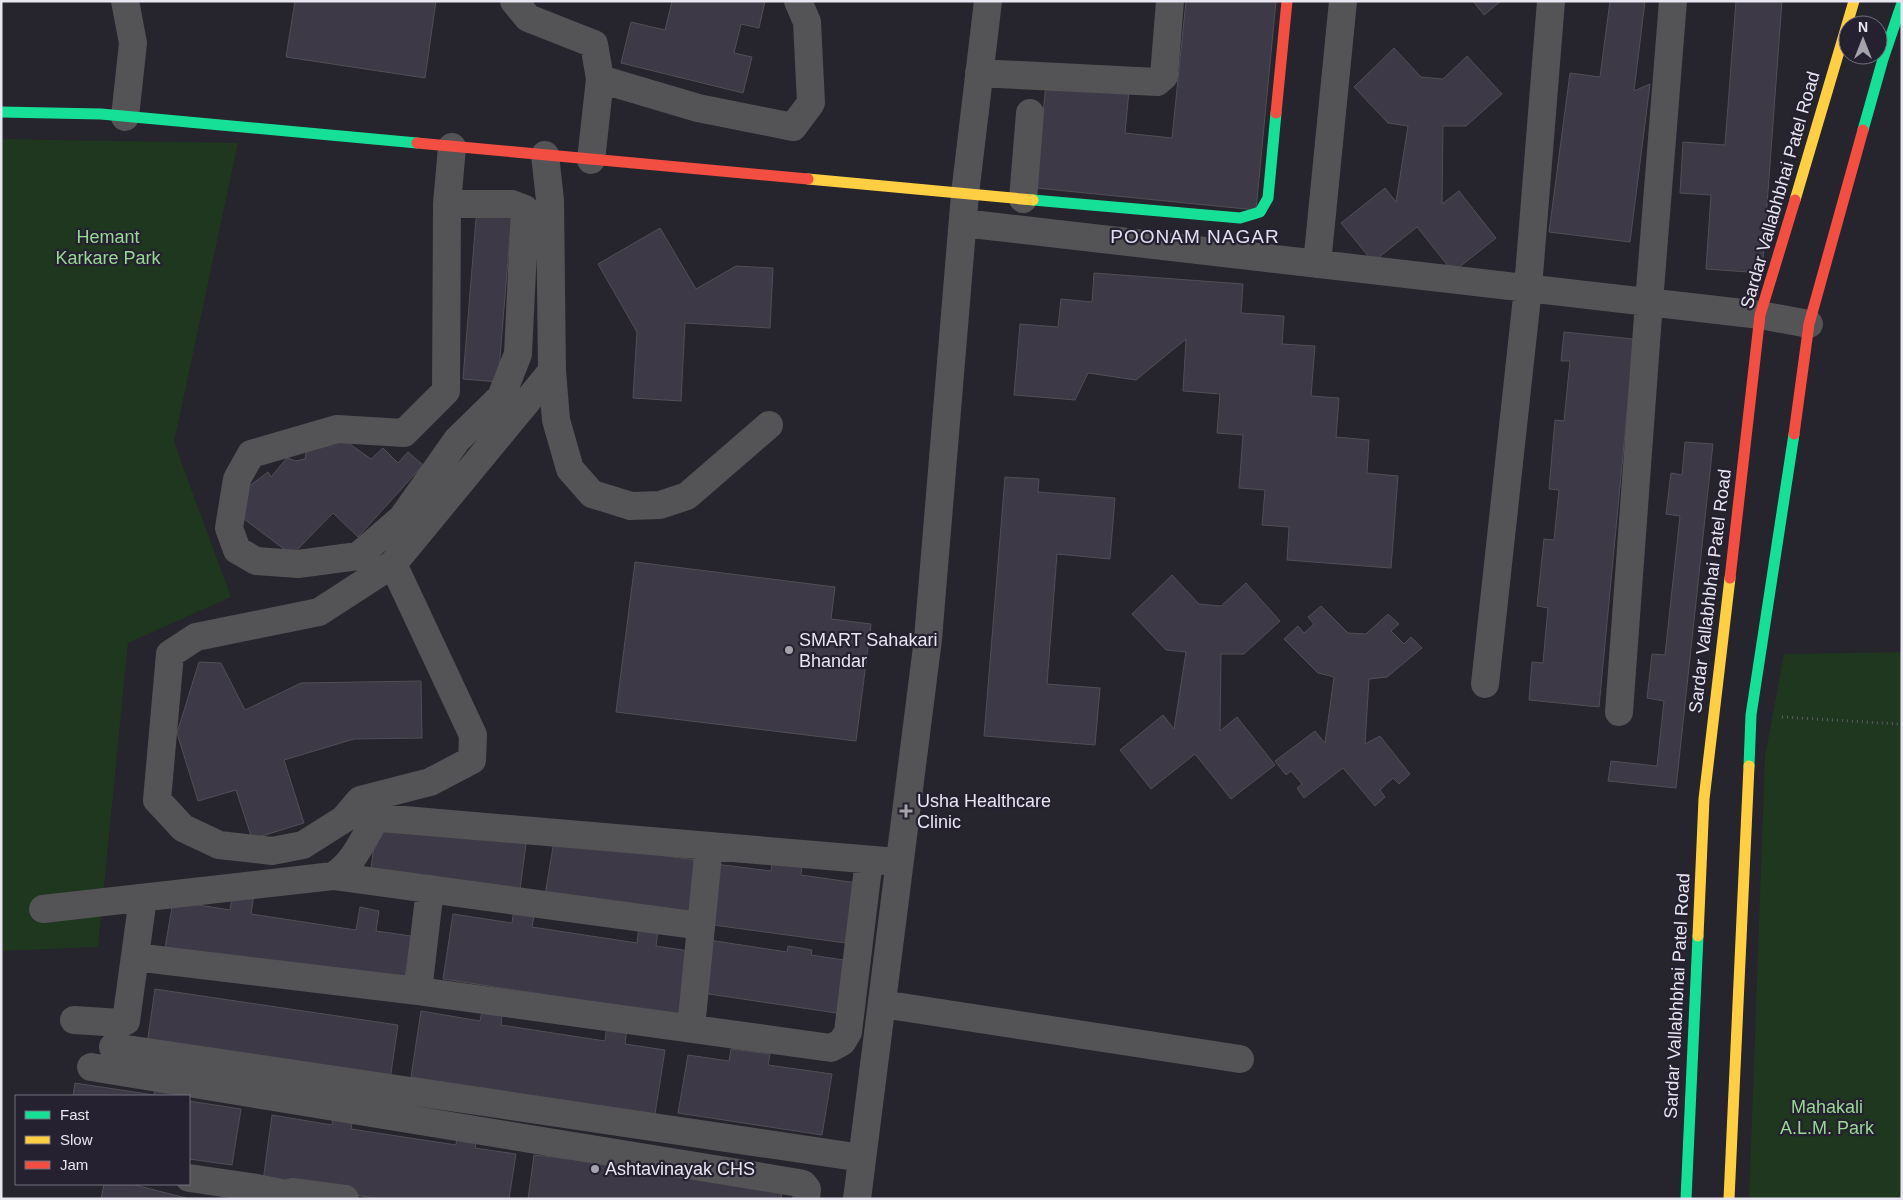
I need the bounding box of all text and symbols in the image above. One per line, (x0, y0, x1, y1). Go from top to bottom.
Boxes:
north arrow (1838, 15, 1888, 65)
text: N (1858, 19, 1868, 35)
street label: Sardar Vallabhbhai Patel Road (1737, 69, 1823, 311)
district label: POONAM NAGAR (1110, 226, 1280, 247)
park label: Hemant Karkare Park (55, 227, 162, 268)
street label: Sardar Vallabhbhai Patel Road (1685, 468, 1735, 714)
place label: SMART Sahakari Bhandar (799, 630, 937, 671)
marker: SMART Sahakari Bhandar (783, 644, 795, 656)
place label: Usha Healthcare Clinic (917, 791, 1051, 832)
marker: Usha Healthcare Clinic (899, 804, 913, 818)
street label: Sardar Vallabhbhai Patel Road (1661, 873, 1693, 1119)
legend (15, 1095, 190, 1185)
park label: Mahakali A.L.M. Park (1780, 1097, 1875, 1138)
text: Fast (60, 1106, 90, 1123)
text: Slow (60, 1131, 93, 1148)
text: Jam (60, 1156, 88, 1173)
place label: Ashtavinayak CHS (605, 1159, 755, 1179)
marker: Ashtavinayak CHS (589, 1163, 601, 1175)

